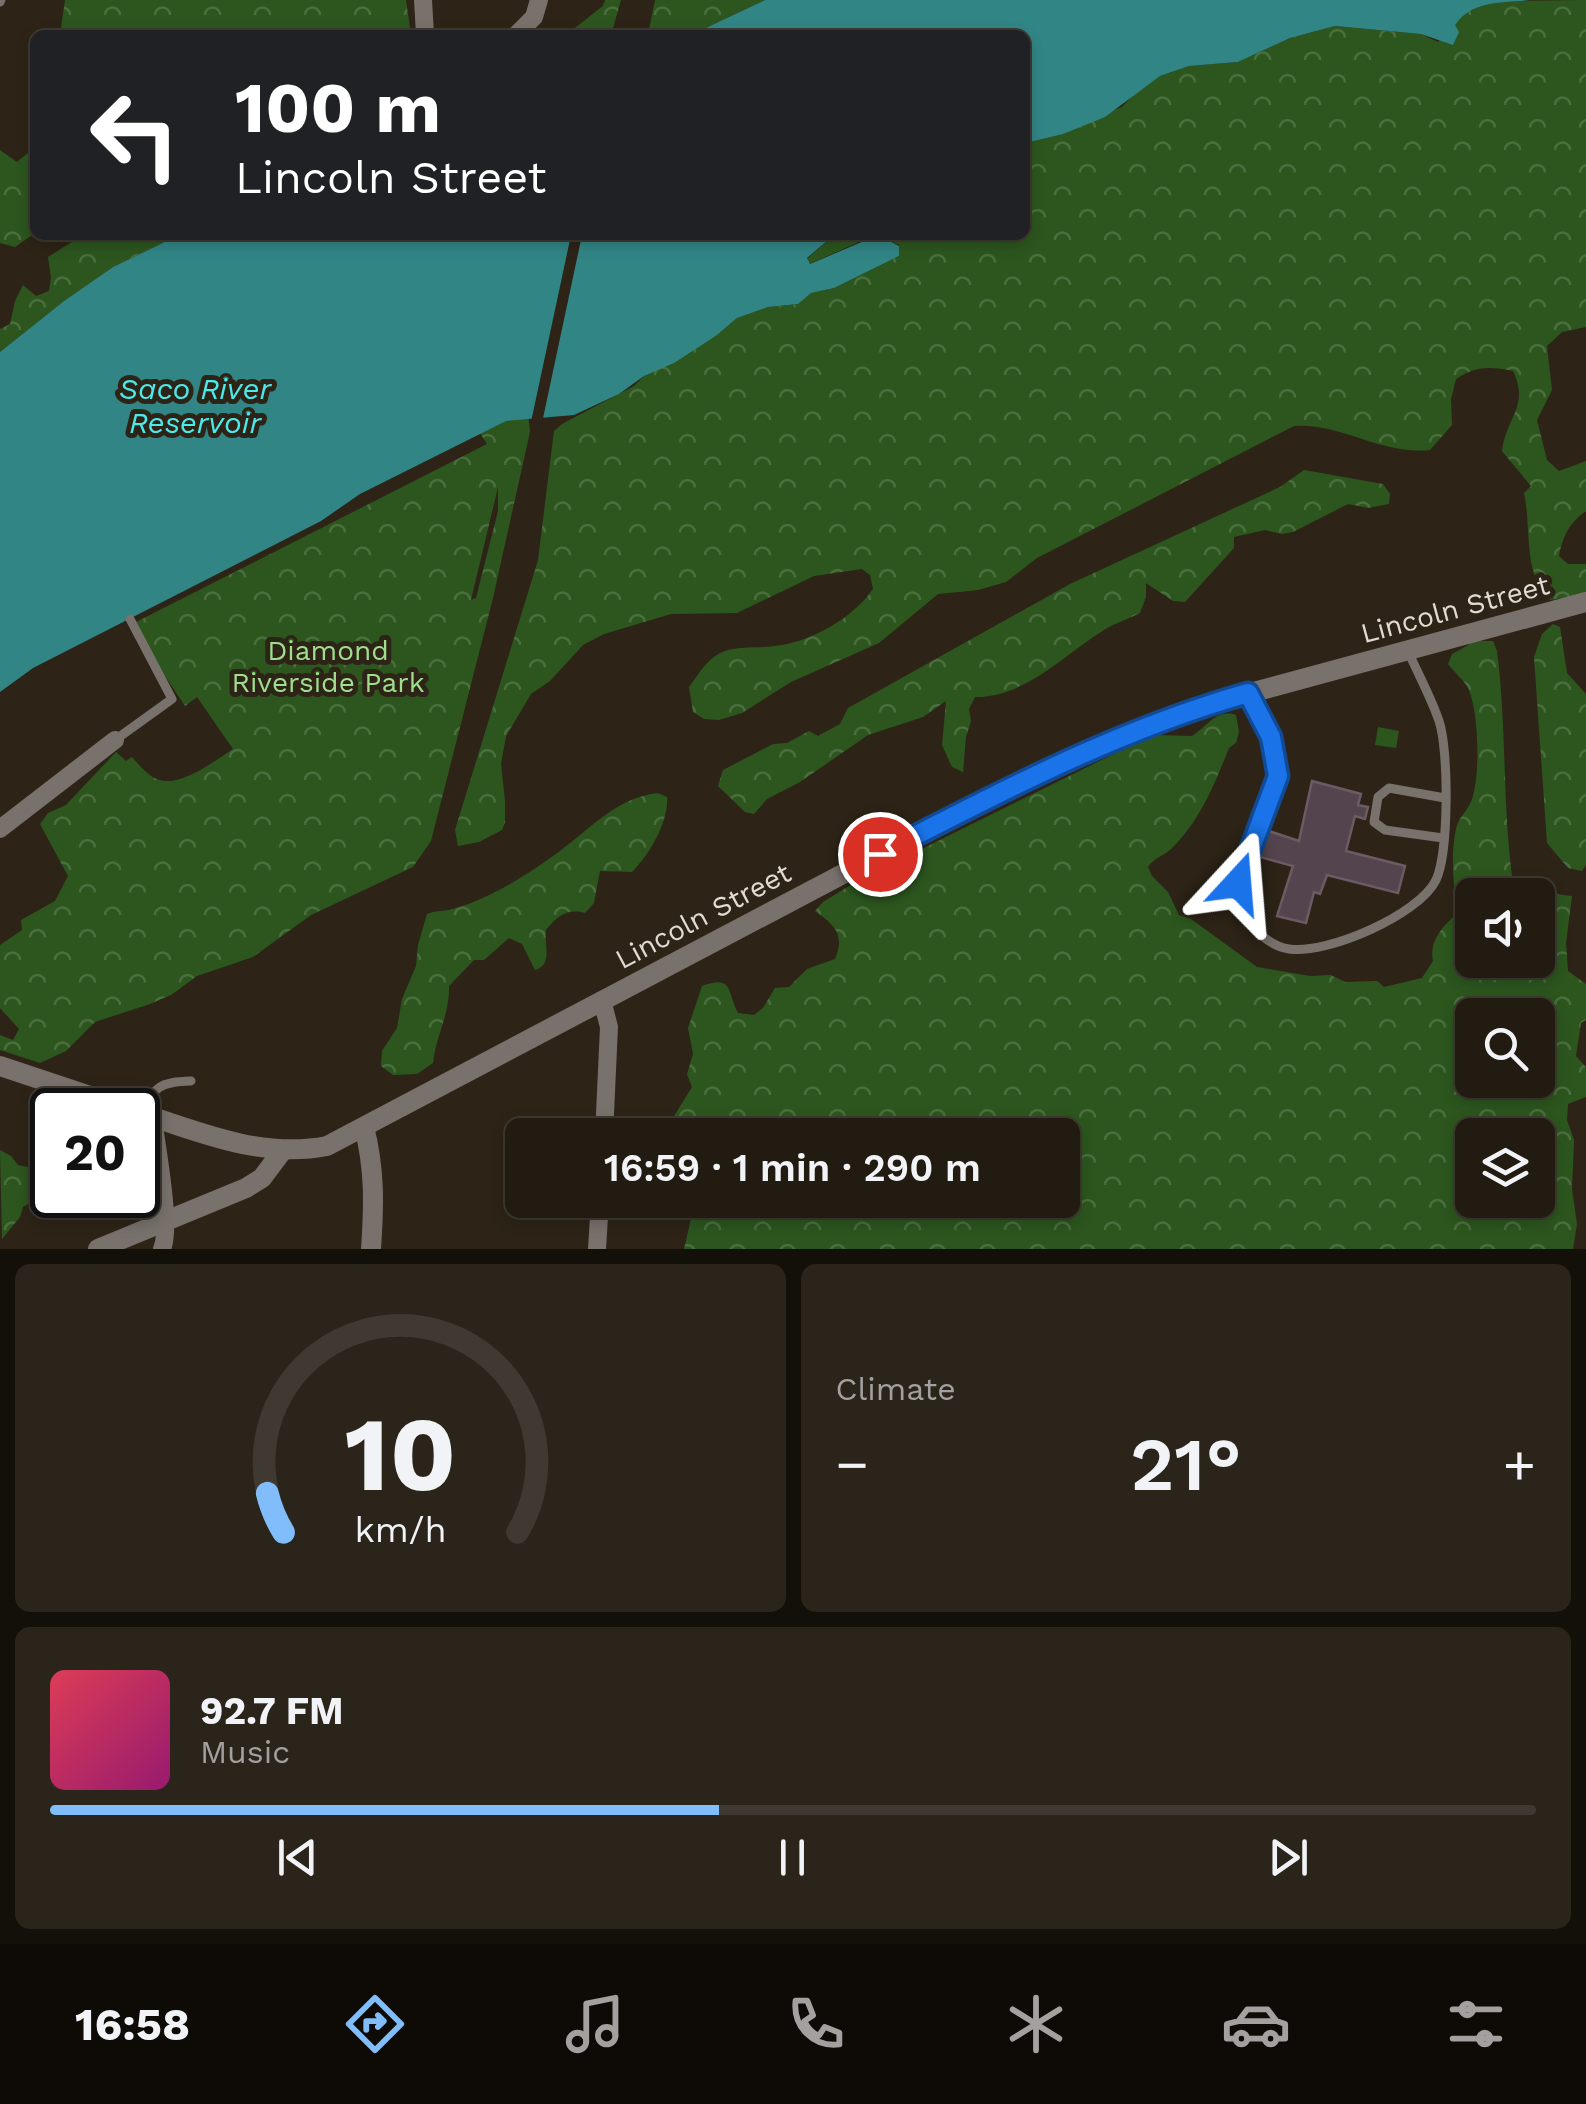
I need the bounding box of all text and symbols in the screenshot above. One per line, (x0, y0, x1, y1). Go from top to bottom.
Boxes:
text: 100 m (235, 67, 441, 149)
icon: left (70, 70, 200, 200)
text: Lincoln Street (235, 151, 546, 204)
water label: Saco River Reservoir (119, 371, 273, 440)
street label: Lincoln Street (1357, 568, 1553, 650)
park label: Diamond Riverside Park (231, 634, 425, 699)
pin (838, 812, 923, 897)
icon: arrive (853, 827, 908, 882)
position arrow (1186, 831, 1290, 935)
street label: Lincoln Street (610, 856, 797, 976)
map controls (1455, 878, 1555, 1218)
button: sound (1455, 878, 1555, 978)
button: search (1455, 998, 1555, 1098)
speed limit sign: 20 (30, 1088, 160, 1218)
button: layers (1455, 1118, 1555, 1218)
text: 16:59 · 1 min · 290 m (604, 1146, 981, 1190)
text: Climate (836, 1370, 956, 1408)
text: 10 (344, 1393, 456, 1515)
text: 21° (1130, 1420, 1242, 1508)
text: − (836, 1432, 869, 1496)
text: + (1503, 1432, 1536, 1496)
text: km/h (354, 1509, 446, 1551)
text: 92.7 FM (200, 1689, 344, 1733)
text: Music (200, 1733, 290, 1771)
icon: previous (270, 1830, 325, 1885)
icon: pause (765, 1830, 820, 1885)
icon: next (1261, 1830, 1316, 1885)
icon: directions (340, 1989, 410, 2059)
icon: music (560, 1989, 630, 2059)
icon: phone (781, 1989, 851, 2059)
icon: climate (1001, 1989, 1071, 2059)
icon: car (1221, 1989, 1291, 2059)
icon: filters (1441, 1989, 1511, 2059)
text: 16:58 (75, 1998, 190, 2051)

